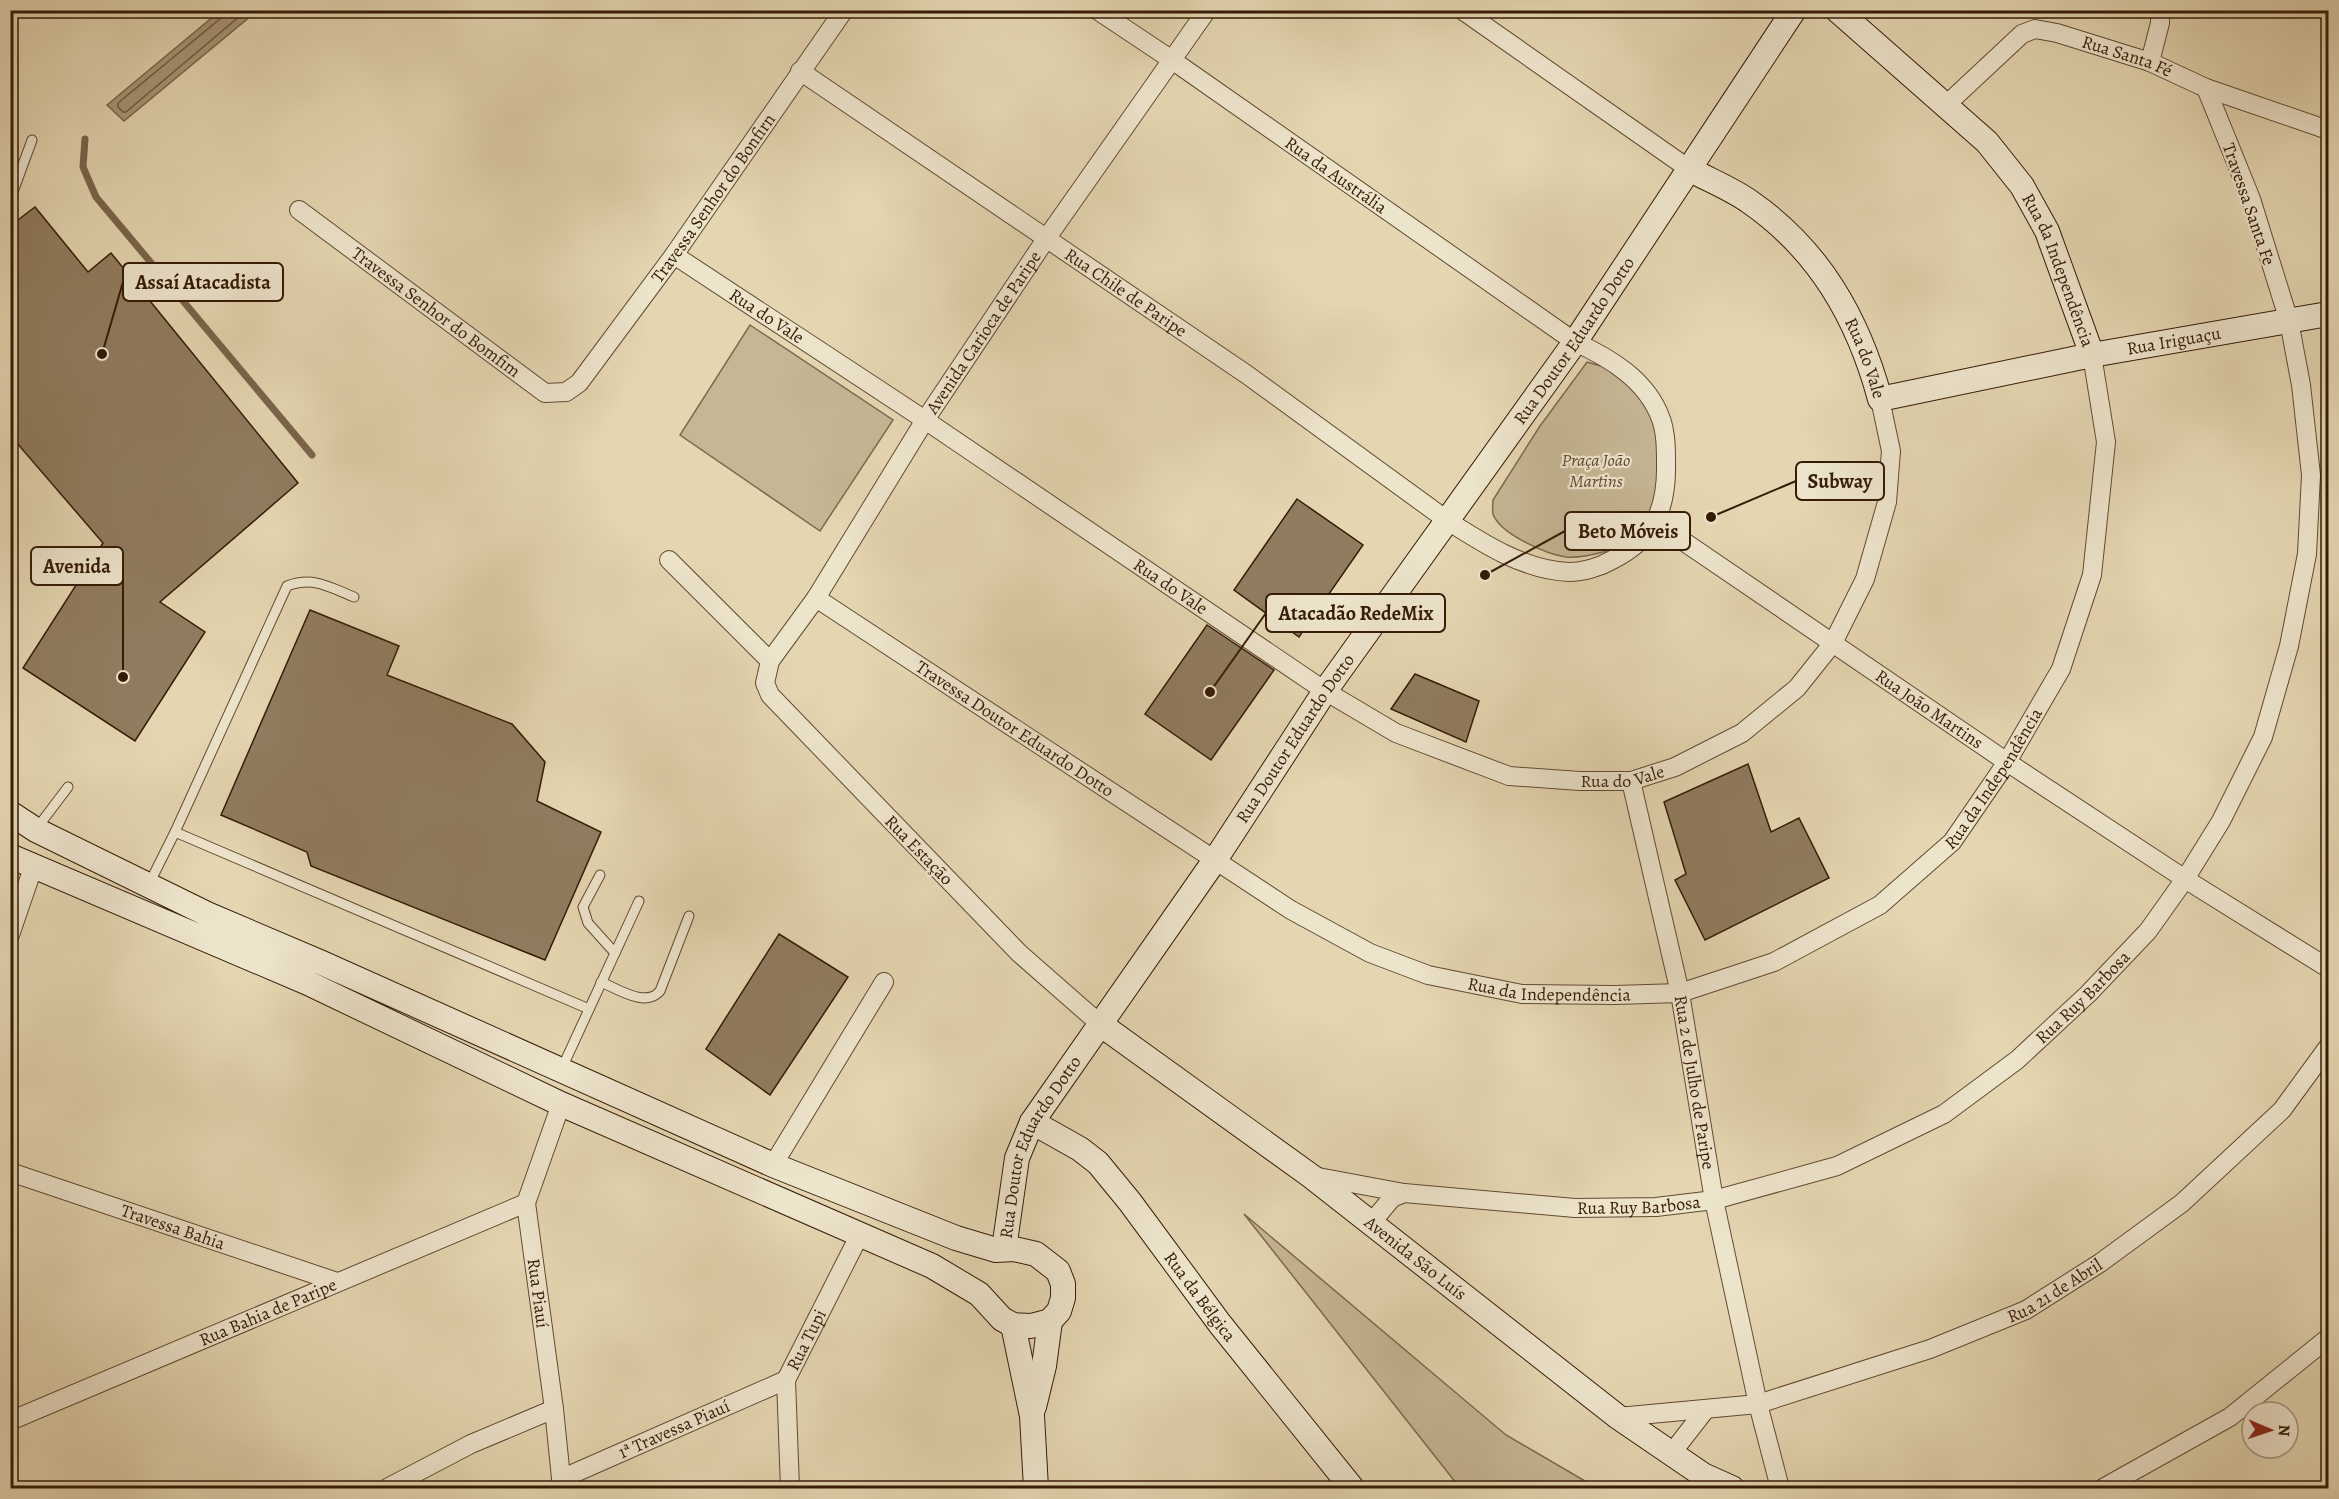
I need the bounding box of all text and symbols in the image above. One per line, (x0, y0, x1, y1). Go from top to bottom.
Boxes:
street label: Rua Santa Fé (2079, 29, 2176, 83)
street label: Travessa Senhor do Bonfirn (646, 108, 781, 288)
street label: Rua da Austrália (1280, 131, 1392, 220)
street label: Travessa Santa Fe (2217, 140, 2281, 268)
street label: Rua da Independência (2016, 189, 2100, 351)
street label: Travessa Senhor do Bomfim (347, 241, 526, 383)
street label: Rua Chile de Paripe (1060, 242, 1192, 343)
street label: Avenida Carioca de Paripe (920, 246, 1047, 419)
street label: Rua Doutor Eduardo Dotto (1508, 252, 1640, 429)
callout: Assaí Atacadista (123, 263, 283, 301)
text: Assaí Atacadista (134, 269, 271, 296)
street label: Rua do Vale (725, 283, 809, 349)
street label: Rua do Vale (1839, 313, 1891, 401)
street label: Rua Iriguaçu (2125, 321, 2223, 361)
park label: Praça João Martins (1562, 448, 1630, 493)
callout: Subway (1796, 462, 1884, 500)
text: Subway (1808, 468, 1873, 495)
callout: Beto Móveis (1565, 512, 1690, 550)
text: Beto Móveis (1578, 518, 1678, 545)
callout: Avenida (31, 547, 123, 585)
text: Avenida (42, 553, 111, 580)
street label: Rua do Vale (1129, 553, 1212, 620)
callout: Atacadão RedeMix (1266, 594, 1445, 632)
text: Atacadão RedeMix (1278, 600, 1434, 627)
street label: Rua Doutor Eduardo Dotto (1230, 649, 1360, 828)
street label: Travessa Doutor Eduardo Dotto (911, 655, 1119, 803)
street label: Rua João Martins (1871, 664, 1988, 754)
street label: Rua da Independência (1939, 703, 2048, 855)
street label: Rua do Vale (1580, 759, 1667, 793)
street label: Rua Estação (879, 810, 959, 890)
street label: Rua Ruy Barbosa (2030, 945, 2136, 1049)
street label: Rua da Independência (1466, 971, 1632, 1007)
street label: Rua 2 de Julho de Paripe (1669, 993, 1721, 1171)
street label: Rua Doutor Eduardo Dotto (994, 1051, 1087, 1240)
street label: Rua Ruy Barbosa (1577, 1190, 1702, 1220)
street label: Travessa Bahia (118, 1198, 229, 1256)
street label: Avenida São Luís (1359, 1210, 1472, 1306)
street label: Rua da Bélgica (1158, 1247, 1242, 1347)
street label: Rua 21 de Abril (2003, 1252, 2107, 1328)
street label: Rua Piauí (522, 1257, 555, 1330)
street label: Rua Bahia de Paripe (196, 1272, 340, 1352)
street label: Rua Tupi (781, 1305, 832, 1375)
street label: 1ª Travessa Piauí (614, 1394, 734, 1464)
north arrow (2240, 1400, 2300, 1460)
text: N (2273, 1424, 2295, 1437)

